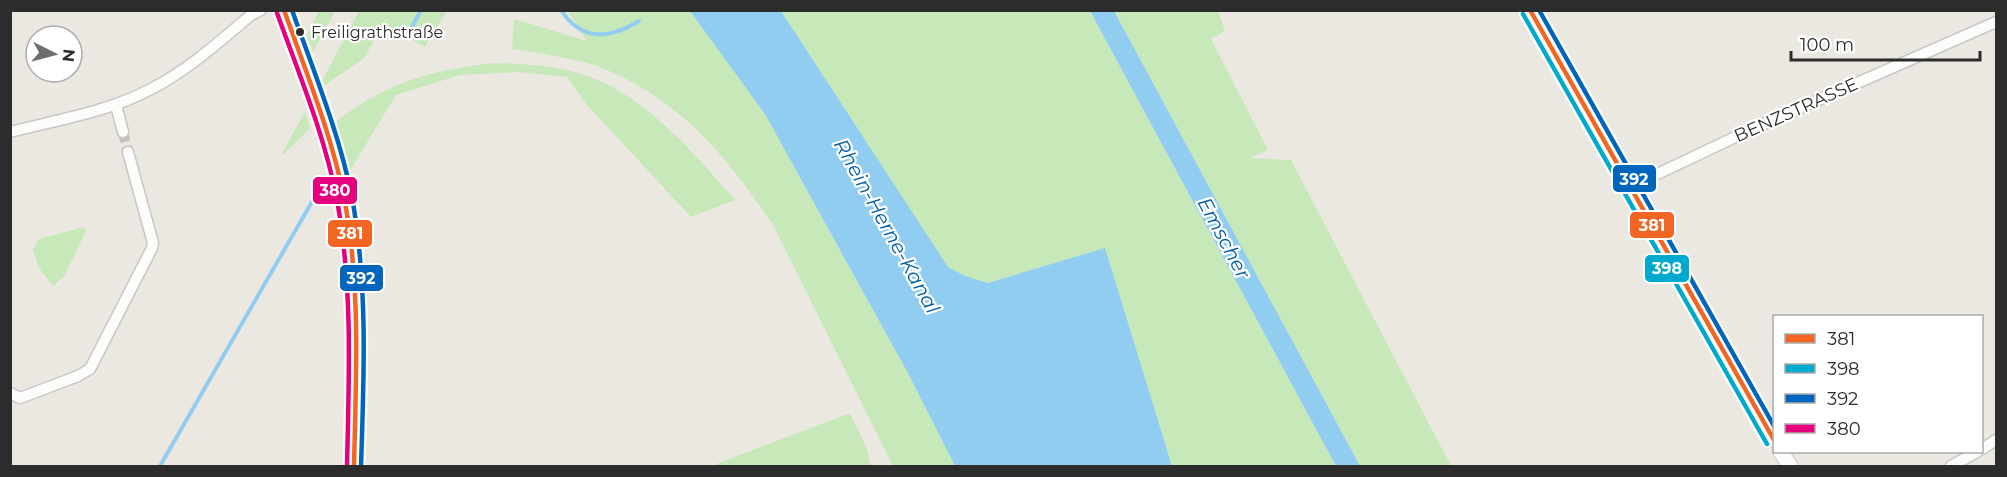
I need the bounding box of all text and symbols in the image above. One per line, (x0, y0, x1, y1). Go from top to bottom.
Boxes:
place label: Freiligrathstraße (311, 23, 443, 42)
north arrow (24, 24, 84, 84)
scale bar (1791, 24, 1980, 62)
marker: Freiligrathstraße (294, 26, 306, 38)
text: 100 m (1800, 34, 1854, 56)
text: N (58, 48, 79, 63)
street label: BENZSTRASSE (1731, 73, 1861, 147)
water label: Rhein-Herne-Kanal (829, 134, 945, 318)
line badge: 392 (1612, 164, 1657, 193)
text: 392 (1618, 170, 1649, 189)
line badge: 380 (312, 176, 358, 205)
text: 380 (319, 181, 351, 200)
water label: Emscher (1192, 193, 1256, 284)
line badge: 381 (1629, 211, 1675, 239)
text: 381 (1638, 216, 1665, 235)
line badge: 381 (327, 219, 373, 248)
text: 381 (336, 224, 363, 243)
line badge: 398 (1644, 254, 1690, 283)
text: 398 (1651, 259, 1682, 278)
line badge: 392 (339, 264, 384, 292)
text: 392 (345, 269, 376, 288)
legend (1773, 315, 1983, 453)
text: 381 (1827, 328, 1855, 350)
text: 398 (1827, 358, 1860, 380)
text: 392 (1827, 388, 1858, 410)
text: 380 (1827, 418, 1861, 440)

